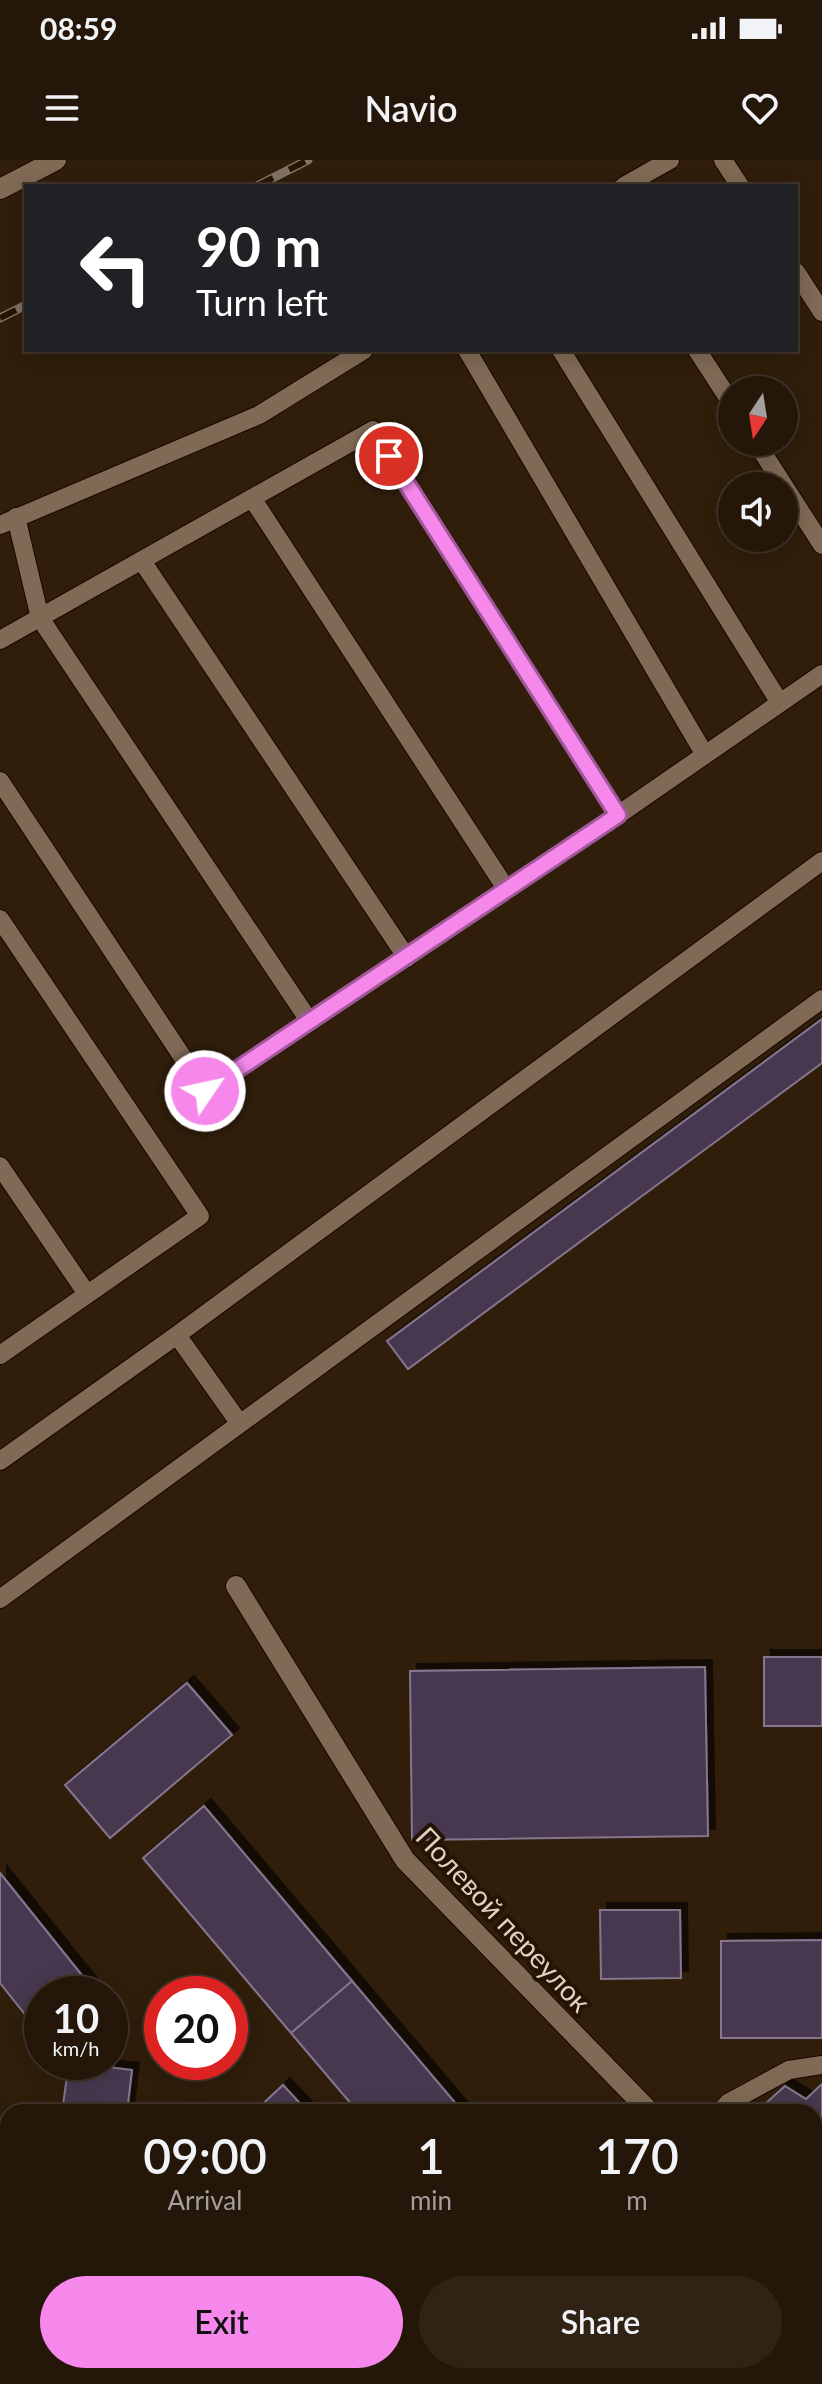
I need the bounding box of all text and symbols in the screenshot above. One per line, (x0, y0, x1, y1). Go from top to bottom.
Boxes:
text: 08:59 (40, 10, 117, 46)
icon: menu (40, 86, 84, 130)
text: Navio (364, 86, 458, 130)
icon: heart (738, 86, 782, 130)
text: 90 m (196, 212, 321, 279)
icon: left (64, 216, 168, 320)
text: Turn left (196, 280, 328, 324)
north arrow (718, 376, 798, 456)
map controls (718, 376, 798, 552)
pin (355, 422, 423, 490)
icon: arrive (367, 434, 411, 478)
button: sound (718, 472, 798, 552)
position arrow (163, 1049, 247, 1133)
street label: Полевой переулок (410, 1820, 599, 2019)
speed limit sign: 20 (144, 1976, 248, 2080)
text: 10 (53, 1994, 99, 2042)
text: km/h (53, 2036, 99, 2060)
text: 09:00 (143, 2127, 267, 2184)
text: 1 (417, 2127, 445, 2184)
text: 170 (595, 2127, 679, 2184)
text: Arrival (168, 2184, 242, 2216)
text: min (410, 2184, 452, 2216)
text: m (626, 2184, 648, 2216)
button: Exit (40, 2276, 403, 2368)
button: Share (419, 2276, 782, 2368)

